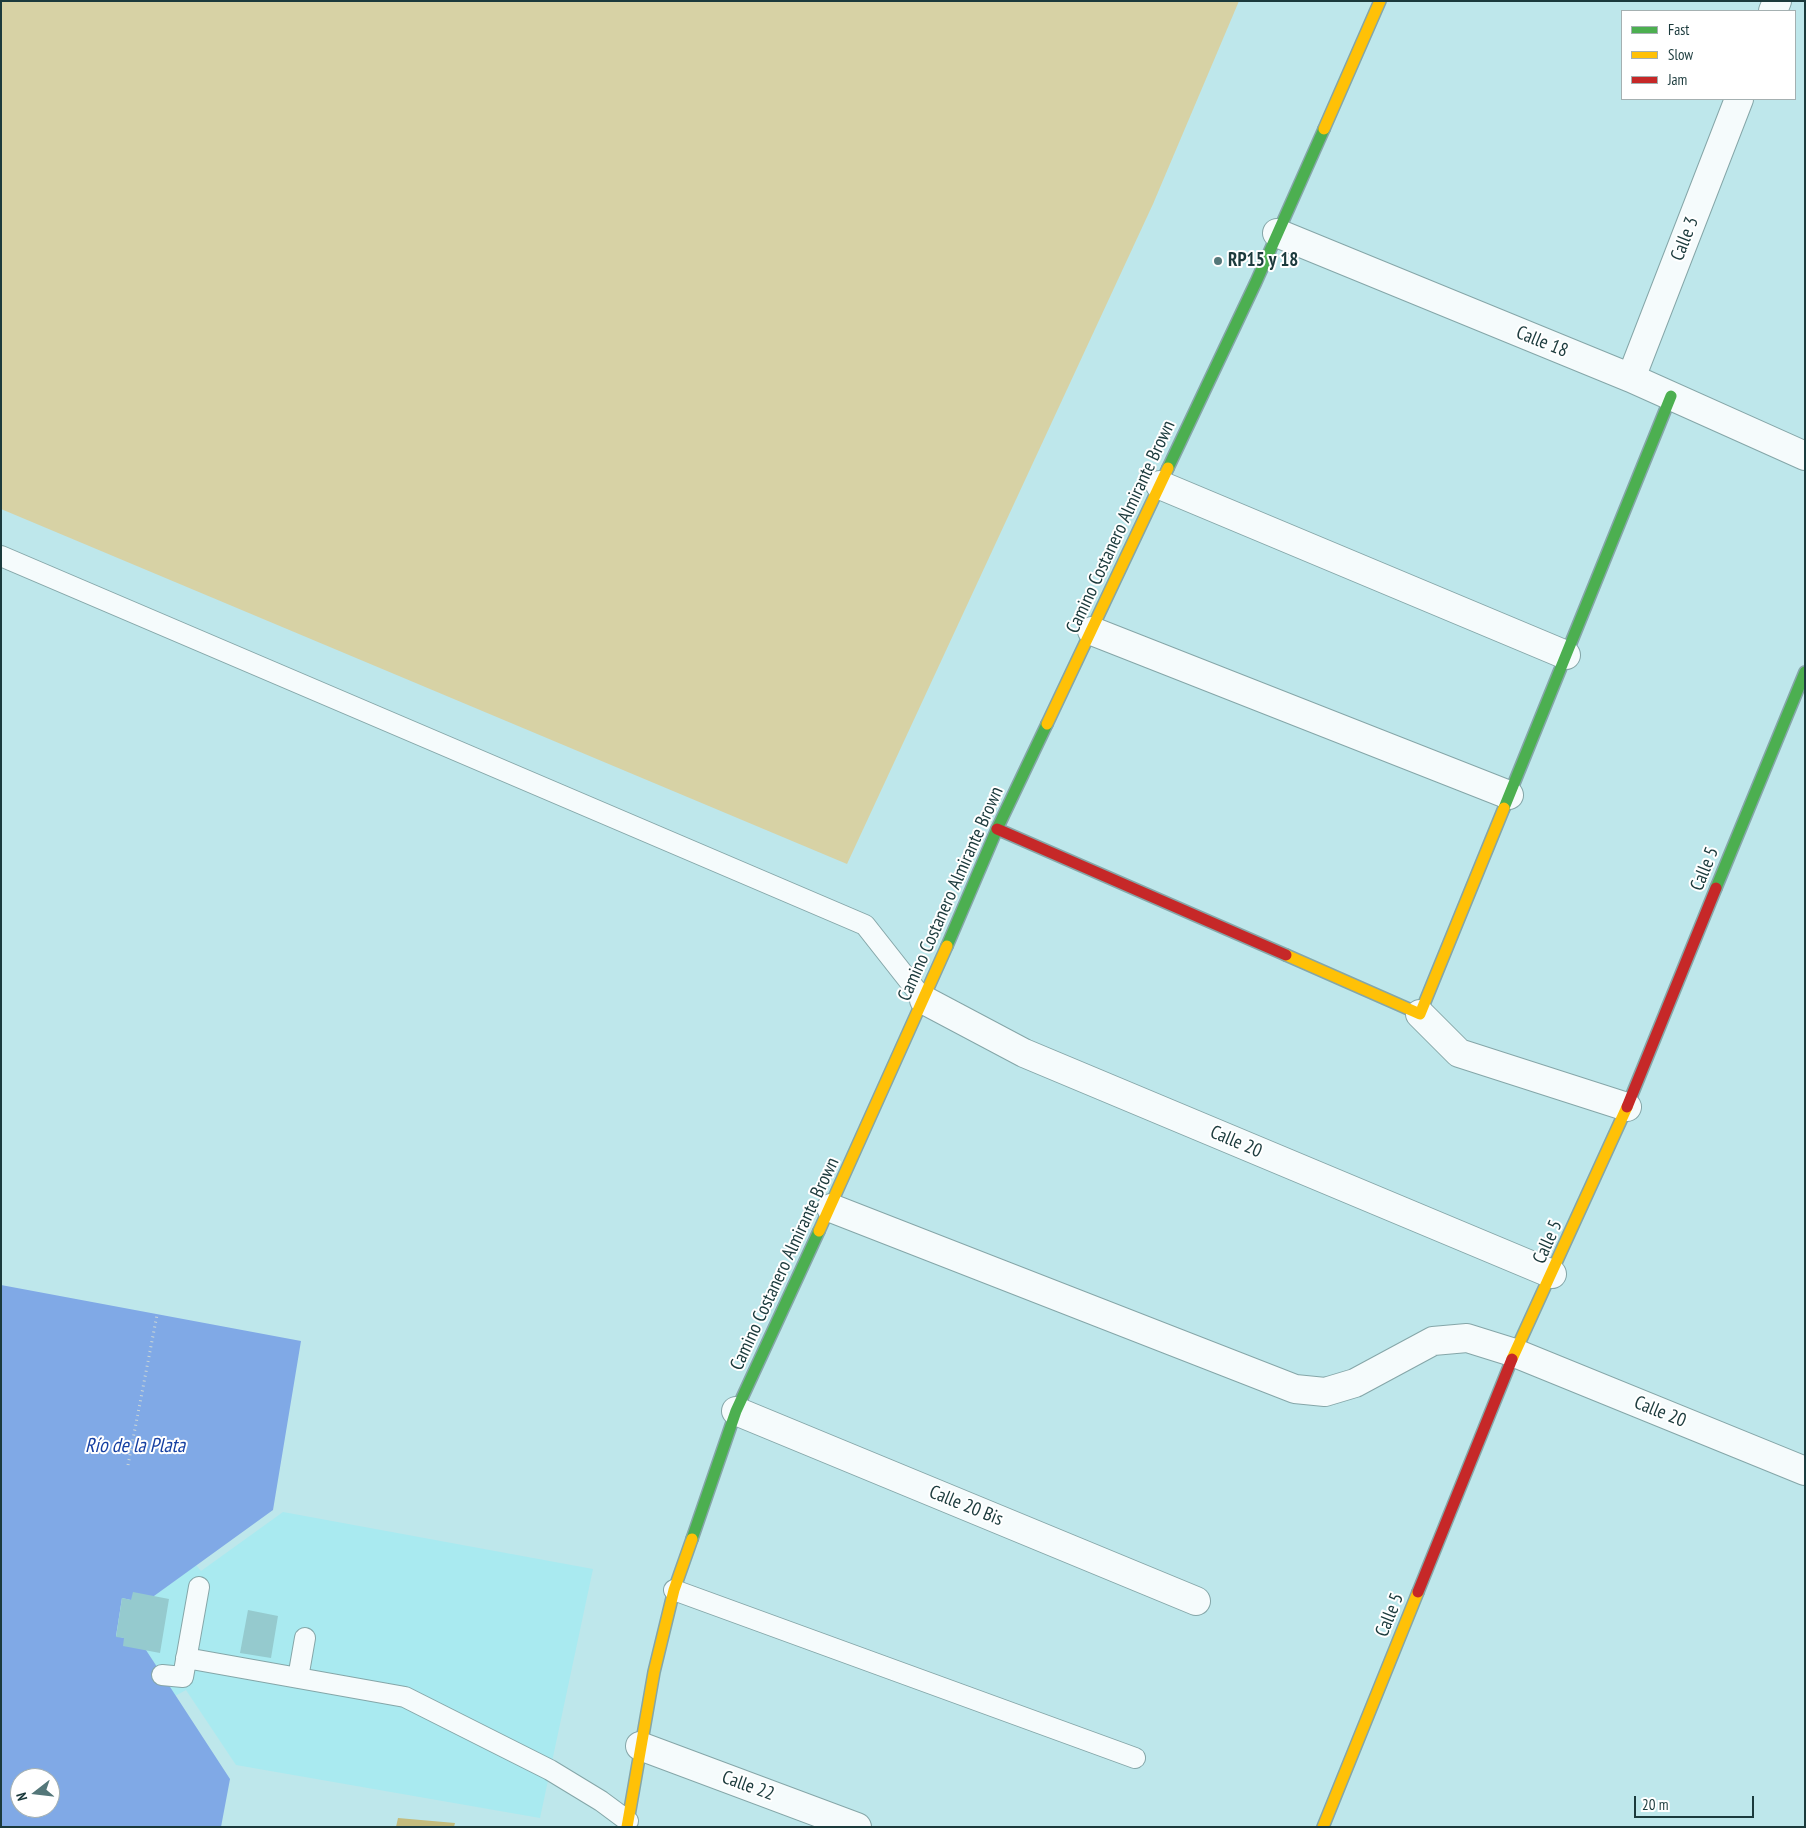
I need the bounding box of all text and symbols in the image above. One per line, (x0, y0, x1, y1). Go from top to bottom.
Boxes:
legend (1621, 10, 1796, 100)
text: Fast (1668, 20, 1689, 39)
text: Slow (1668, 45, 1693, 64)
text: Jam (1668, 70, 1687, 89)
street label: Calle 3 (1666, 214, 1704, 264)
place label: RP15 y 18 (1228, 250, 1298, 272)
marker: RP15 y 18 (1212, 255, 1224, 267)
street label: Calle 18 (1513, 321, 1571, 363)
street label: Camino Costanero Almirante Brown (1062, 417, 1180, 637)
street label: Camino Costanero Almirante Brown (893, 783, 1009, 1005)
street label: Calle 5 (1686, 844, 1724, 894)
street label: Calle 20 (1207, 1121, 1265, 1163)
street label: Camino Costanero Almirante Brown (726, 1154, 844, 1374)
street label: Calle 5 (1528, 1217, 1568, 1267)
street label: Calle 20 (1631, 1391, 1689, 1433)
water label: Río de la Plata (85, 1434, 185, 1458)
street label: Calle 20 Bis (926, 1481, 1006, 1531)
street label: Calle 5 (1371, 1590, 1409, 1640)
street label: Calle 22 (719, 1766, 777, 1806)
north arrow (10, 1768, 60, 1818)
scale bar (1636, 1786, 1756, 1818)
text: N (12, 1791, 31, 1803)
text: 20 m (1642, 1795, 1668, 1814)

